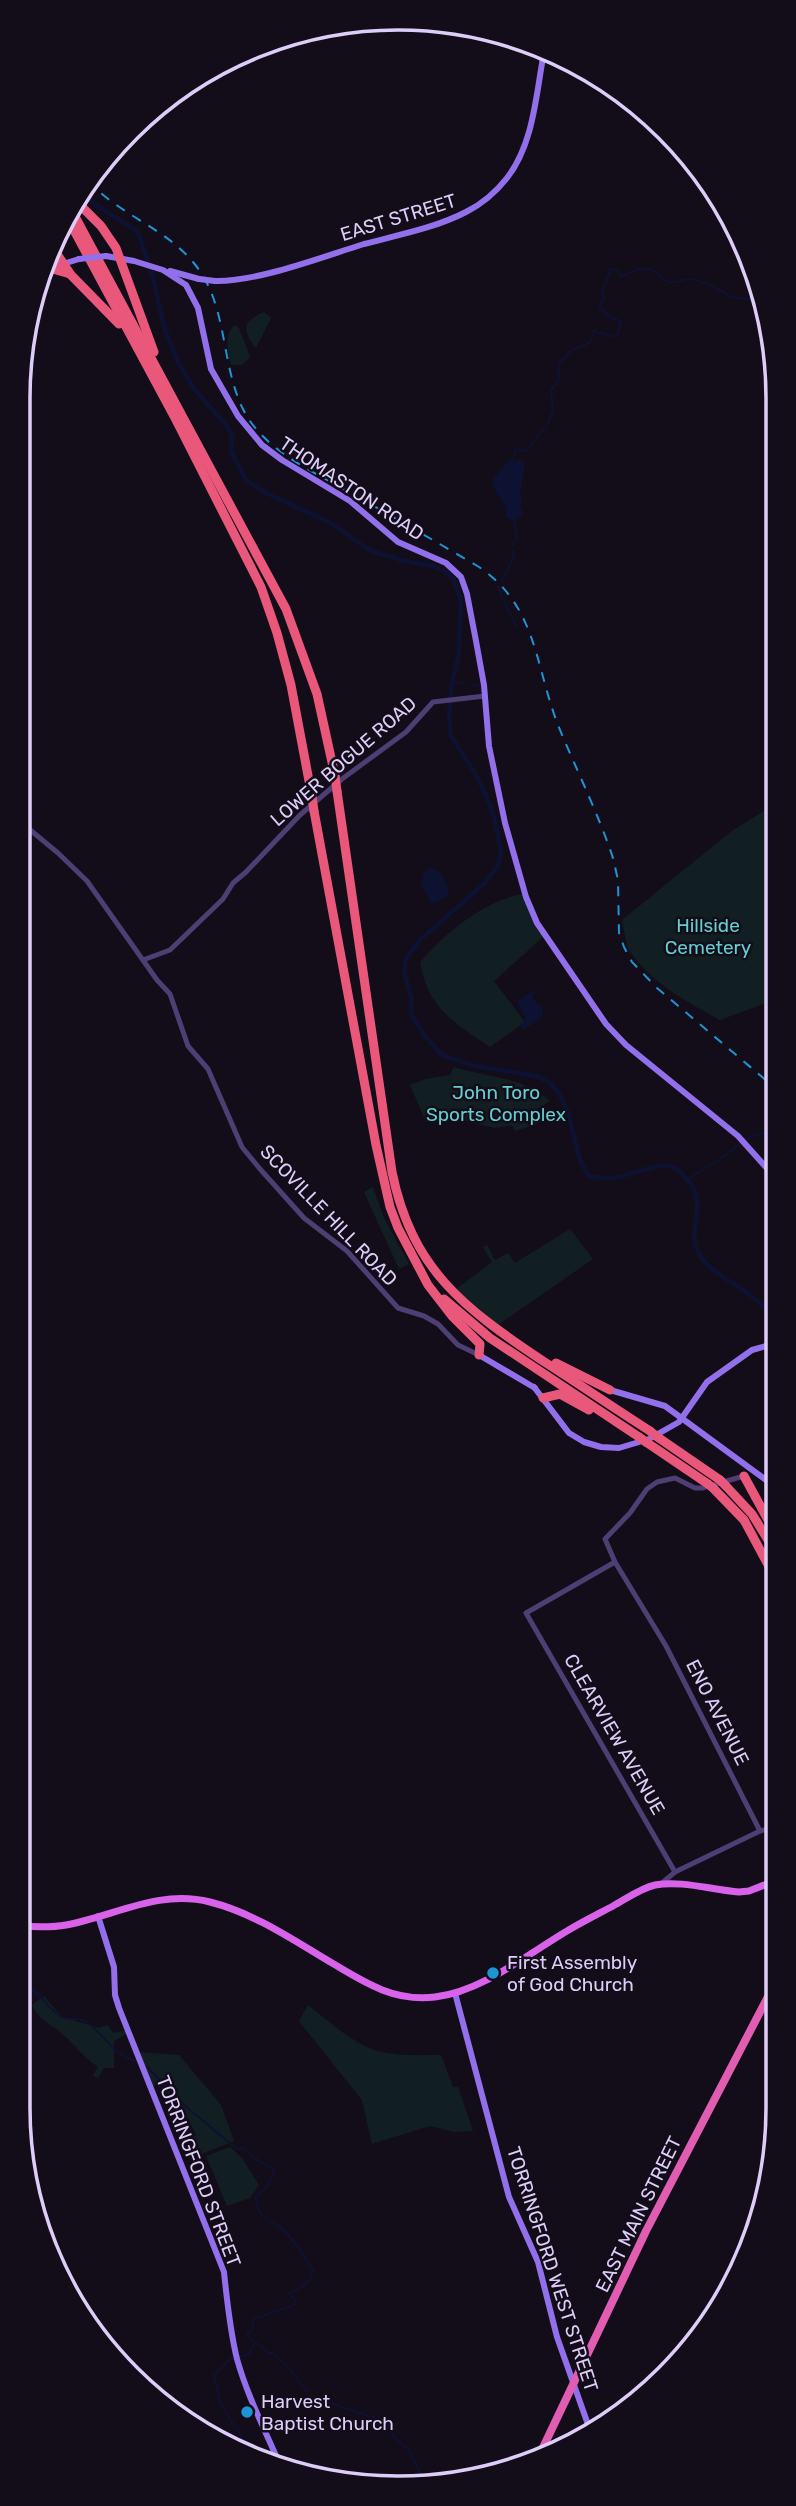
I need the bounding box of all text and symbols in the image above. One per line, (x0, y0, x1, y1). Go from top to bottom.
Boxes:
street label: EAST STREET (337, 189, 459, 246)
street label: THOMASTON ROAD (275, 432, 428, 545)
street label: LOWER BOGUE ROAD (266, 692, 421, 831)
park label: Hillside Cemetery (665, 914, 751, 959)
park label: John Toro Sports Complex (426, 1081, 566, 1126)
street label: SCOVILLE HILL ROAD (255, 1140, 402, 1291)
street label: CLEARVIEW AVENUE (559, 1650, 670, 1819)
street label: ENO AVENUE (681, 1656, 754, 1769)
place label: First Assembly of God Church (507, 1951, 637, 1996)
marker: First Assembly of God Church (485, 1965, 501, 1981)
street label: TORRINGFORD STREET (151, 2072, 246, 2270)
street label: EAST MAIN STREET (591, 2132, 686, 2296)
street label: TORRINGFORD WEST STREET (502, 2144, 603, 2395)
place label: Harvest Baptist Church (261, 2390, 394, 2435)
marker: Harvest Baptist Church (239, 2404, 255, 2420)

